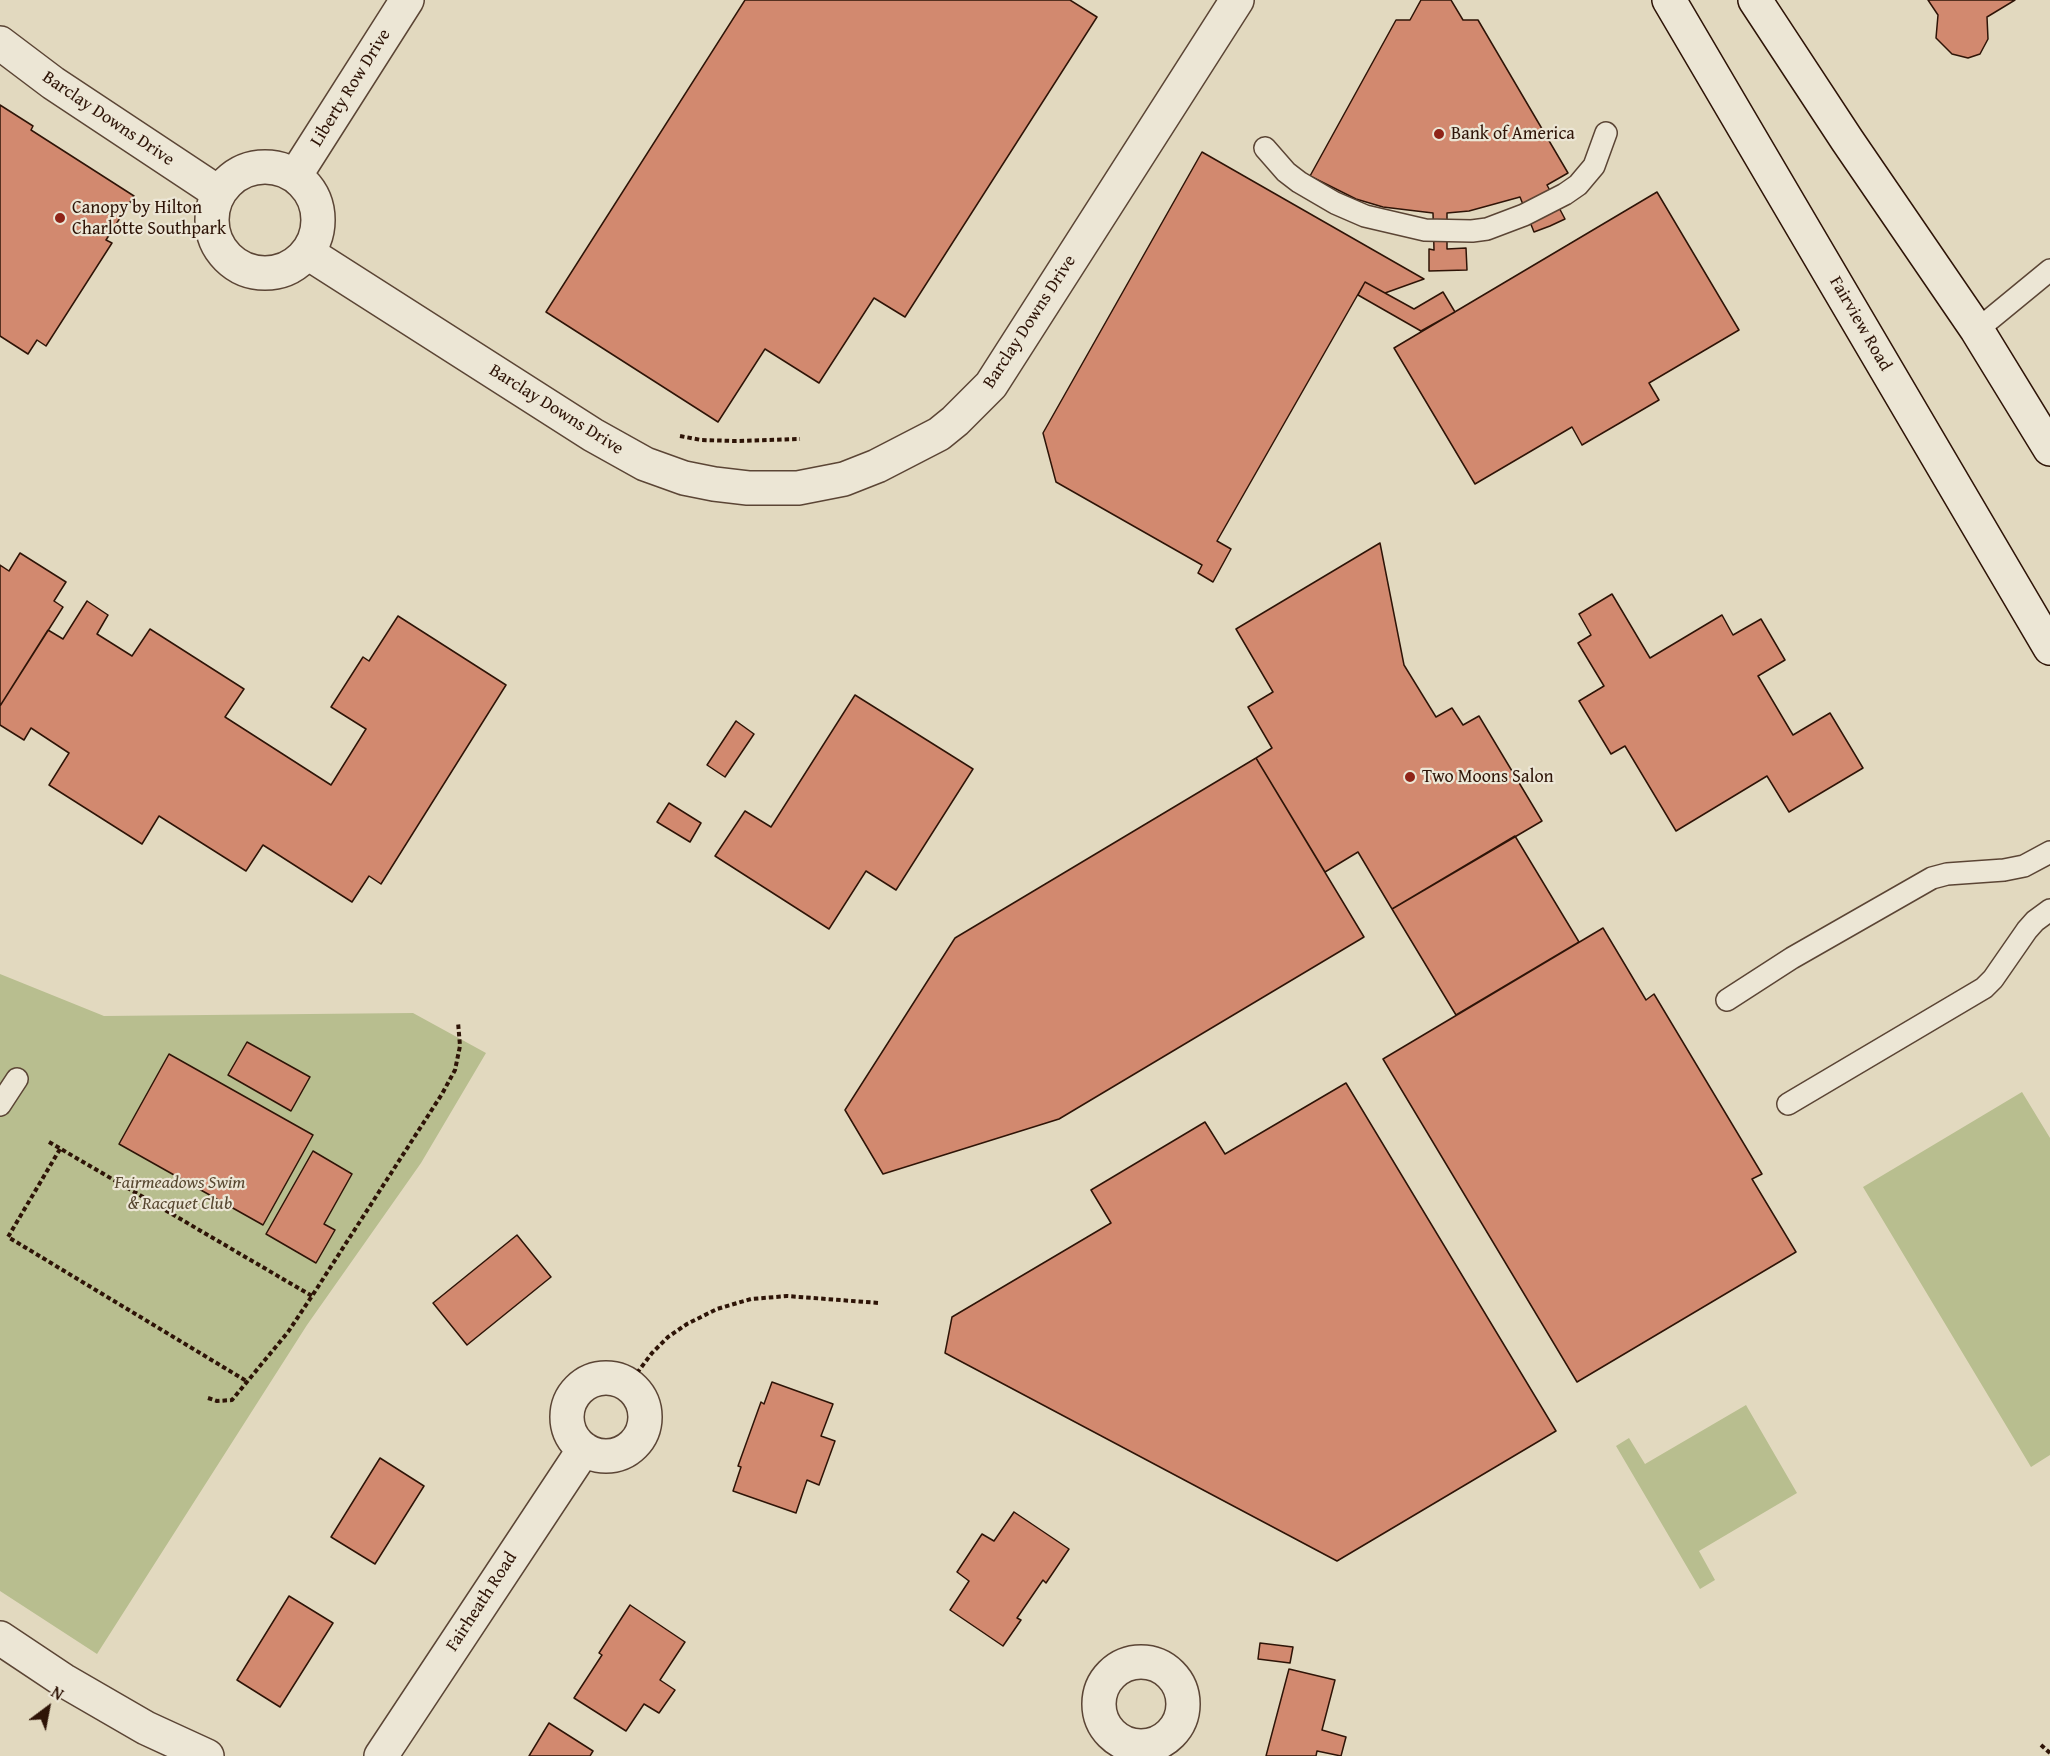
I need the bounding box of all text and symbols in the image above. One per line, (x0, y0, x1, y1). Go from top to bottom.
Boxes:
street label: Liberty Row Drive (306, 25, 396, 151)
street label: Barclay Downs Drive (38, 67, 178, 171)
place label: Bank of America (1451, 123, 1575, 145)
marker: Bank of America (1432, 127, 1446, 141)
place label: Canopy by Hilton Charlotte Southpark (72, 197, 226, 240)
marker: Canopy by Hilton Charlotte Southpark (53, 211, 67, 225)
street label: Barclay Downs Drive (979, 251, 1081, 393)
street label: Fairview Road (1824, 273, 1896, 375)
street label: Barclay Downs Drive (485, 360, 627, 460)
place label: Two Moons Salon (1422, 766, 1554, 788)
marker: Two Moons Salon (1403, 770, 1417, 784)
park label: Fairmeadows Swim & Racquet Club (114, 1172, 246, 1214)
street label: Fairheath Road (442, 1548, 522, 1656)
north arrow (18, 1678, 78, 1738)
text: N (47, 1680, 68, 1706)

